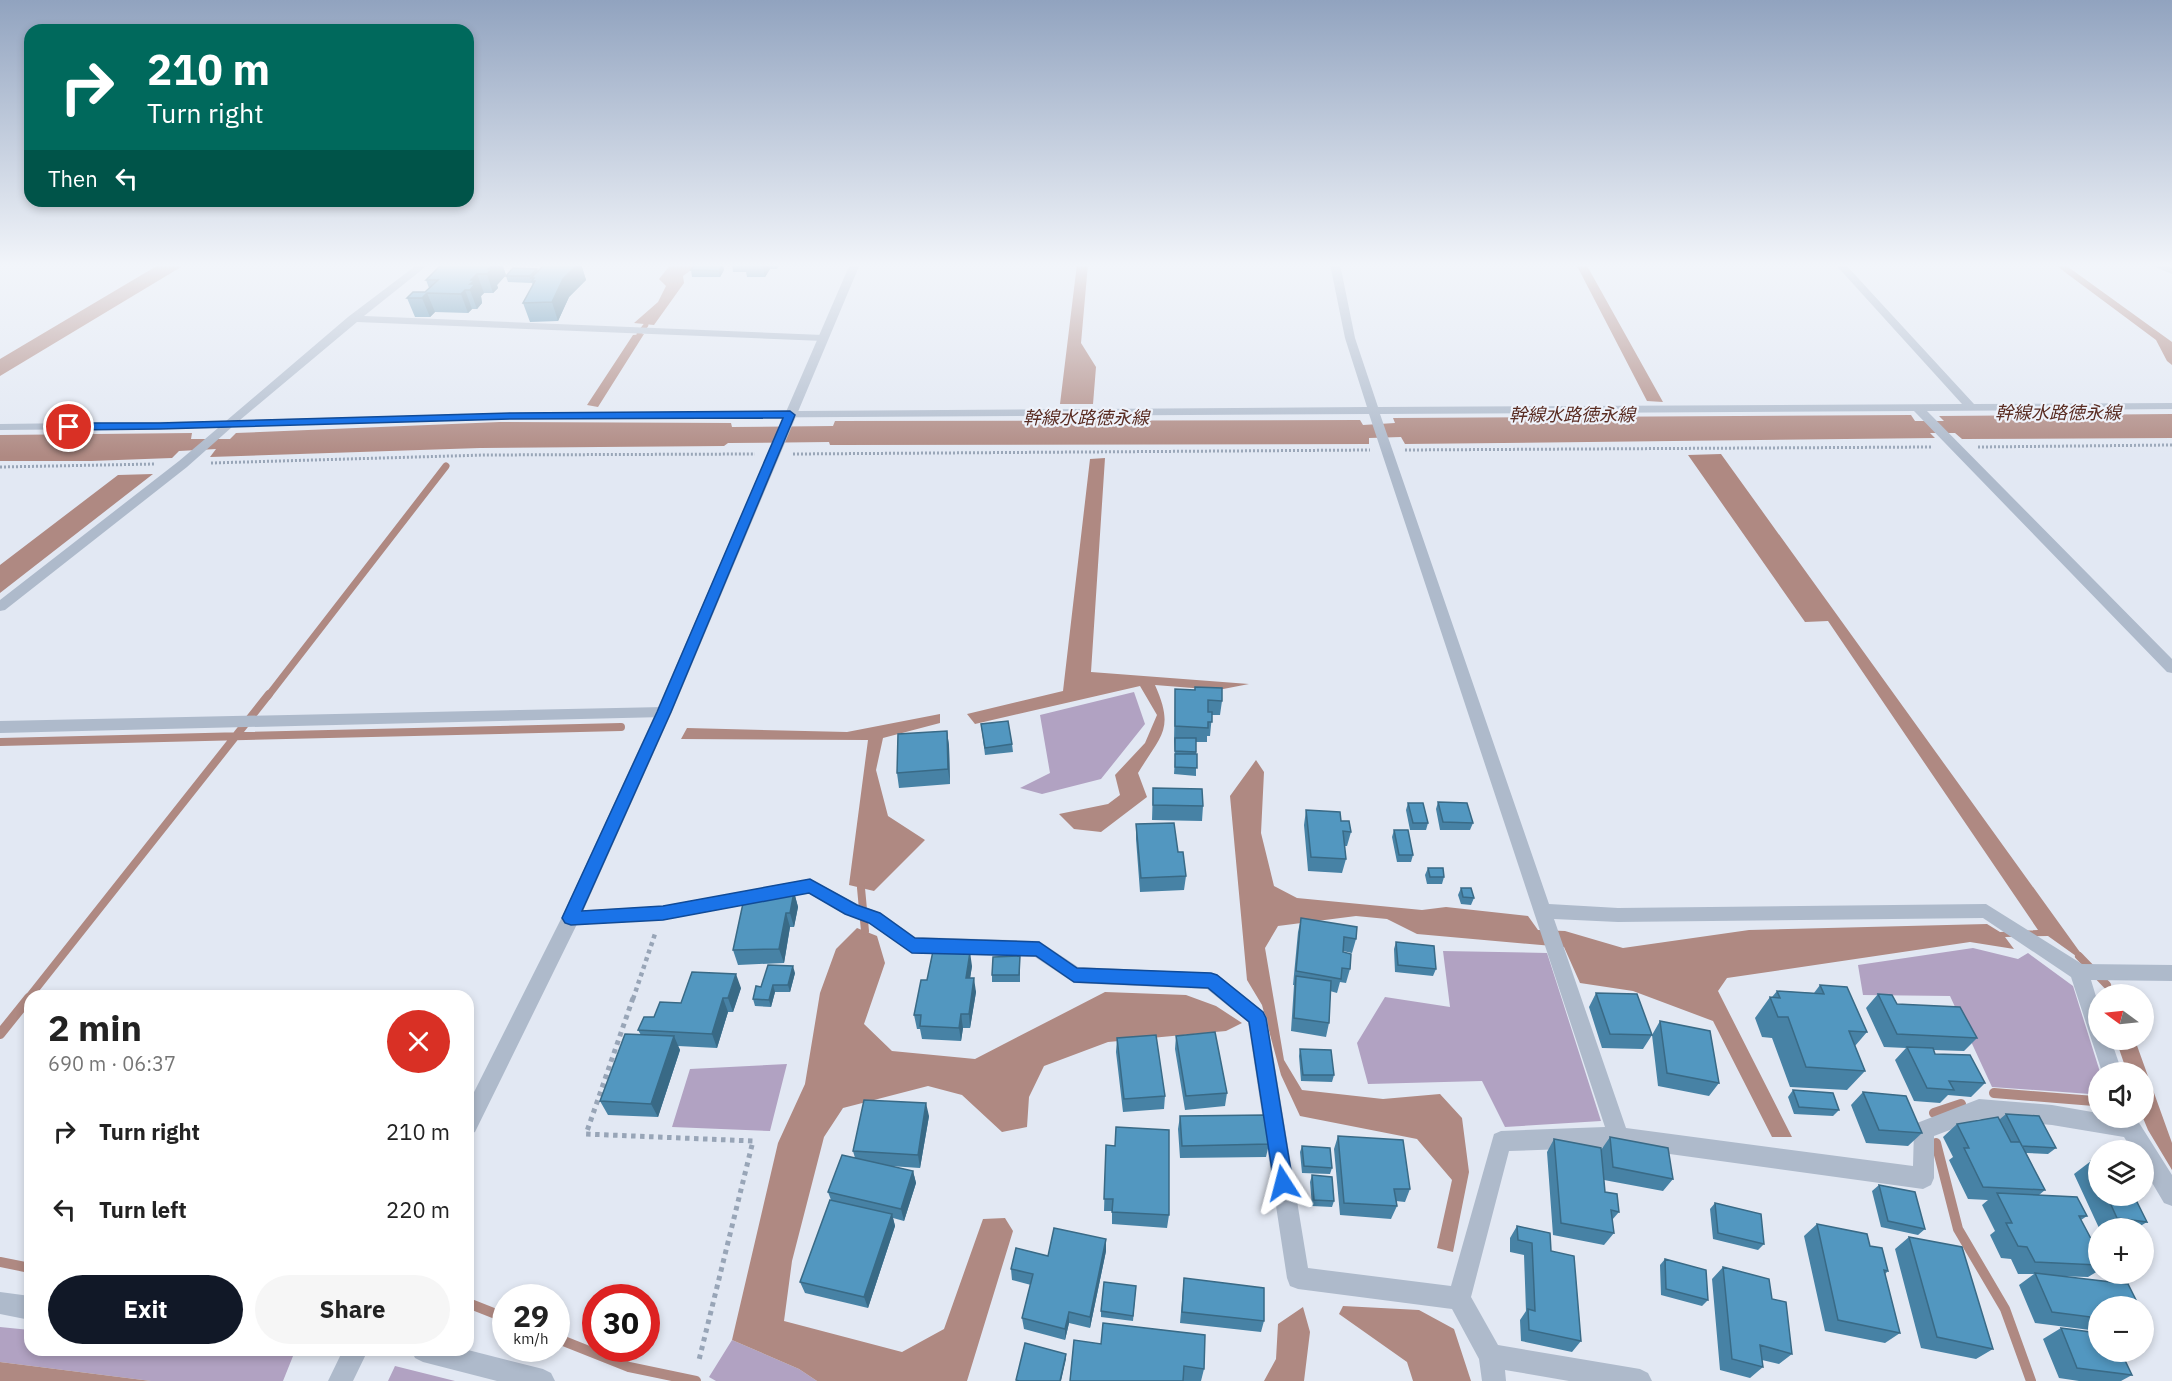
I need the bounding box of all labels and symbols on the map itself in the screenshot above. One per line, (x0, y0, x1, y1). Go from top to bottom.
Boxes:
pin (43, 401, 94, 452)
water label: 幹線水路徳永線 (1995, 401, 2123, 424)
water label: 幹線水路徳永線 (1509, 403, 1637, 426)
water label: 幹線水路徳永線 (1023, 406, 1151, 429)
north arrow (2088, 984, 2154, 1050)
position arrow (1251, 1151, 1315, 1215)
speed limit sign: 30 (582, 1284, 660, 1362)

